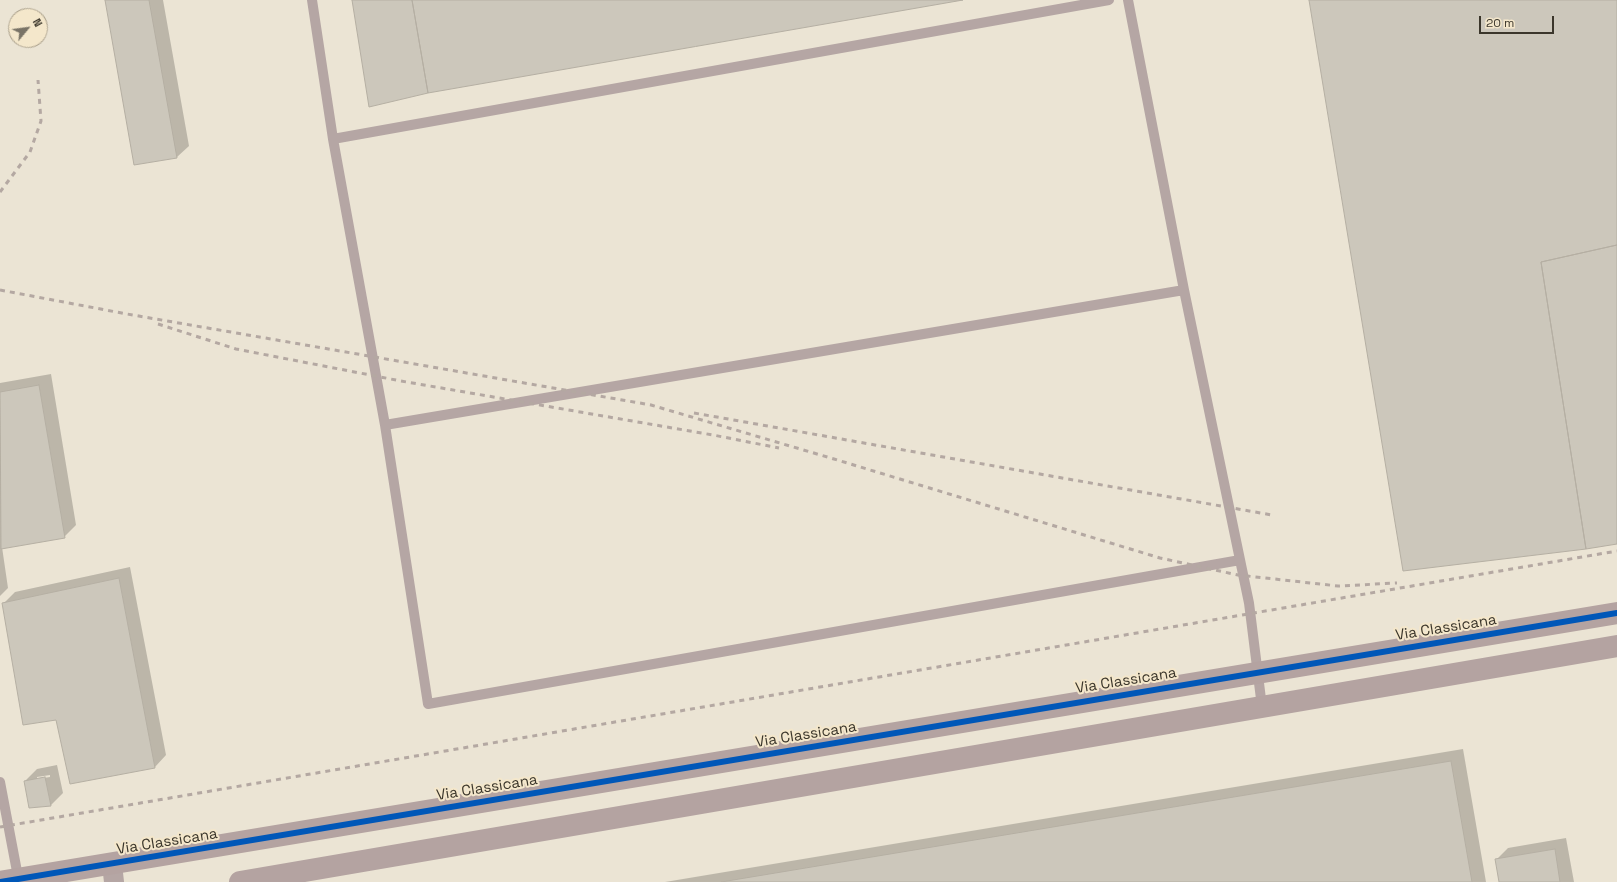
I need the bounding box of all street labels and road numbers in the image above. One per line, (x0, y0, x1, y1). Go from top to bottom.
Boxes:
street label: Via Classicana (1394, 611, 1498, 645)
street label: Via Classicana (1074, 664, 1178, 698)
street label: Via Classicana (754, 718, 858, 752)
street label: Via Classicana (435, 771, 539, 805)
street label: Via Classicana (115, 825, 219, 859)

